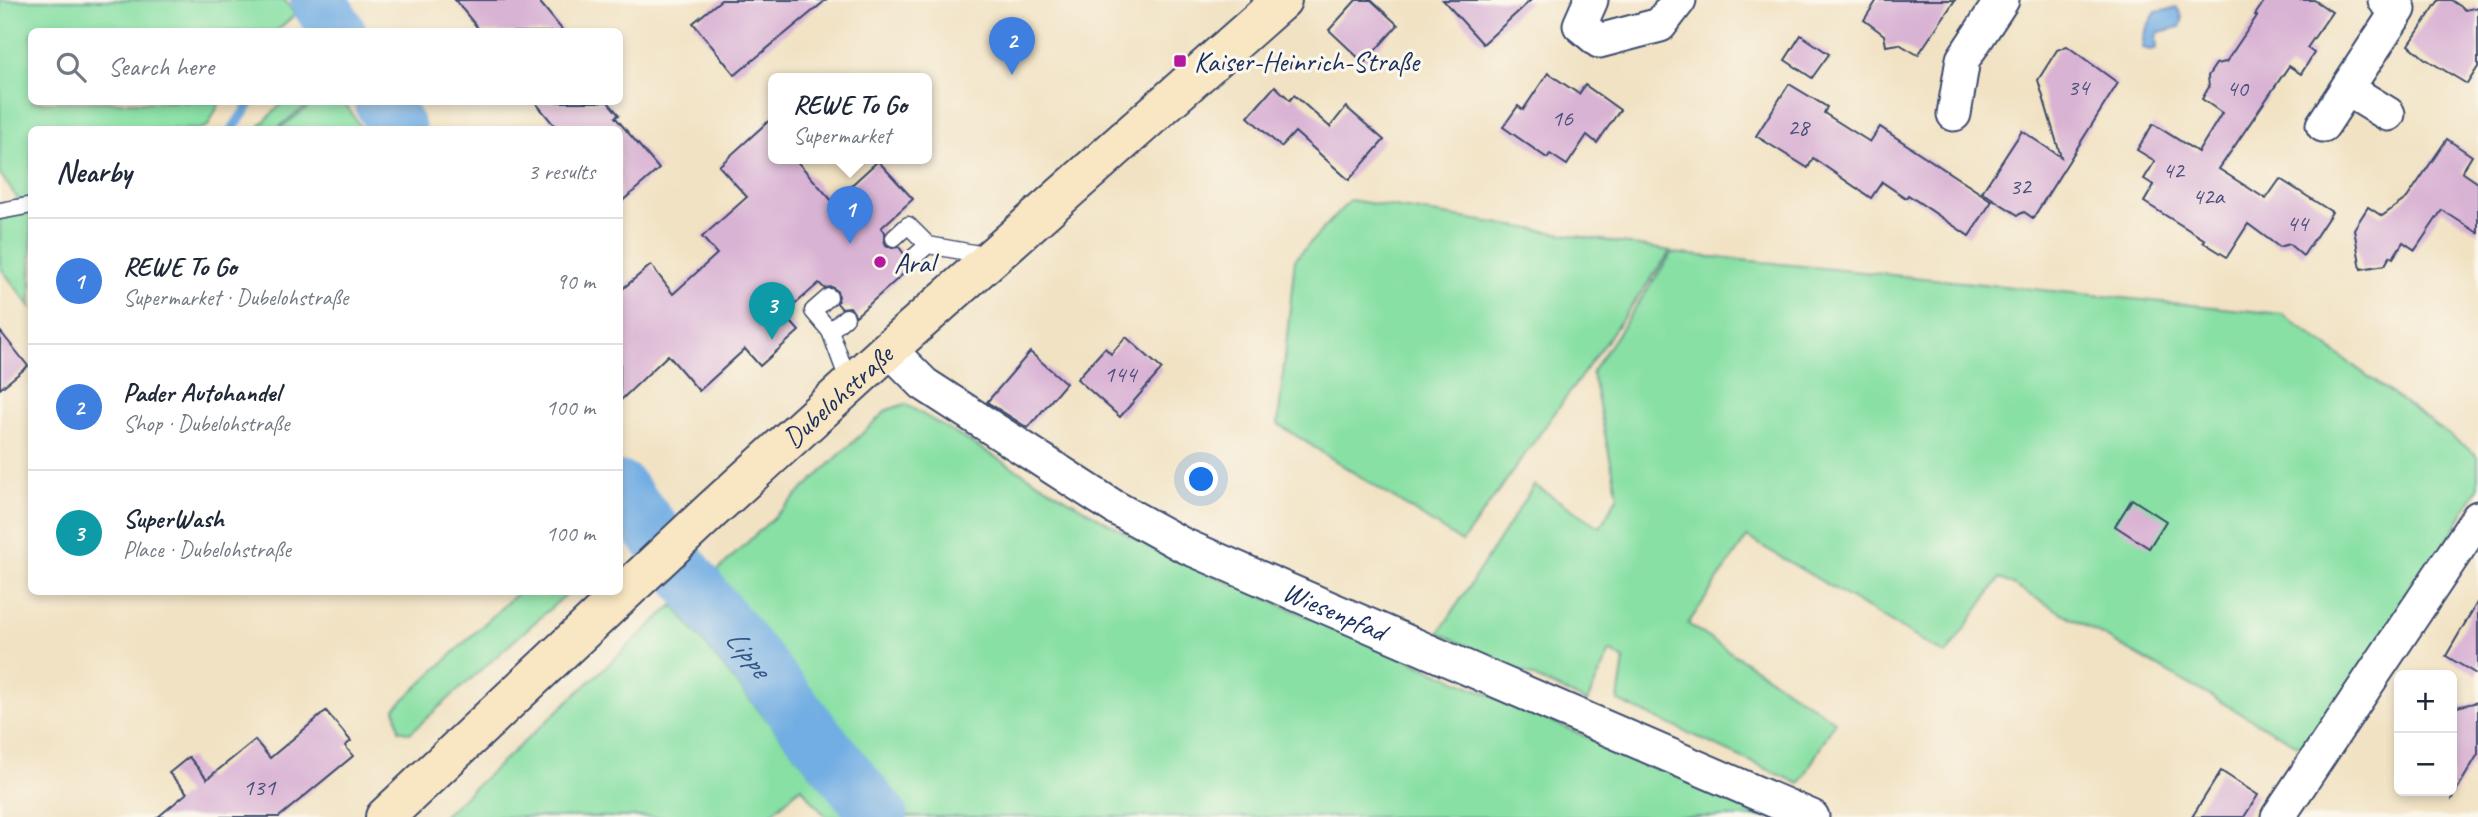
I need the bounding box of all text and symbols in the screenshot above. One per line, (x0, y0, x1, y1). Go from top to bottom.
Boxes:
pin: 2 (989, 17, 1035, 75)
search box (28, 28, 623, 105)
place label: Kaiser-Heinrich-Straße (1194, 44, 1421, 79)
icon: search (52, 48, 90, 86)
text: Search here (108, 50, 214, 83)
marker: Kaiser-Heinrich-Straße (1172, 53, 1188, 69)
house number: 34 (2067, 72, 2091, 102)
popup (768, 73, 932, 164)
house number: 40 (2226, 73, 2250, 103)
text: REWE To Go (793, 88, 907, 121)
house number: 16 (1551, 103, 1574, 133)
house number: 28 (1787, 112, 1811, 142)
text: Supermarket (793, 121, 891, 150)
text: Nearby (56, 153, 132, 191)
house number: 42 (2162, 155, 2186, 185)
text: 3 results (528, 157, 595, 186)
house number: 32 (2009, 171, 2033, 201)
house number: 42a (2192, 181, 2226, 211)
pin: 1 (827, 186, 873, 244)
house number: 44 (2286, 208, 2310, 238)
place label: Aral (894, 245, 940, 280)
text: REWE To Go (123, 250, 237, 283)
marker: Aral (872, 254, 888, 270)
text: 1 (74, 267, 84, 296)
text: 90 m (556, 267, 595, 296)
pin: 3 (749, 282, 795, 340)
text: Supermarket · Dubelohstraße (123, 283, 348, 312)
street label: Dubelohstraße (775, 336, 901, 455)
house number: 144 (1104, 359, 1138, 389)
text: Pader Autohandel (123, 376, 280, 409)
text: 2 (74, 393, 84, 422)
text: 100 m (546, 393, 595, 422)
text: Shop · Dubelohstraße (123, 409, 289, 438)
your location (1184, 462, 1218, 496)
text: SuperWash (123, 502, 224, 535)
text: 3 (74, 519, 84, 548)
text: 100 m (546, 519, 595, 548)
text: Place · Dubelohstraße (123, 535, 291, 564)
street label: Wiesenpfad (1278, 574, 1395, 650)
water label: Lippe (717, 621, 782, 688)
map controls (2394, 670, 2457, 796)
button: + (2394, 670, 2457, 733)
button: − (2394, 733, 2457, 796)
house number: 131 (243, 772, 276, 802)

